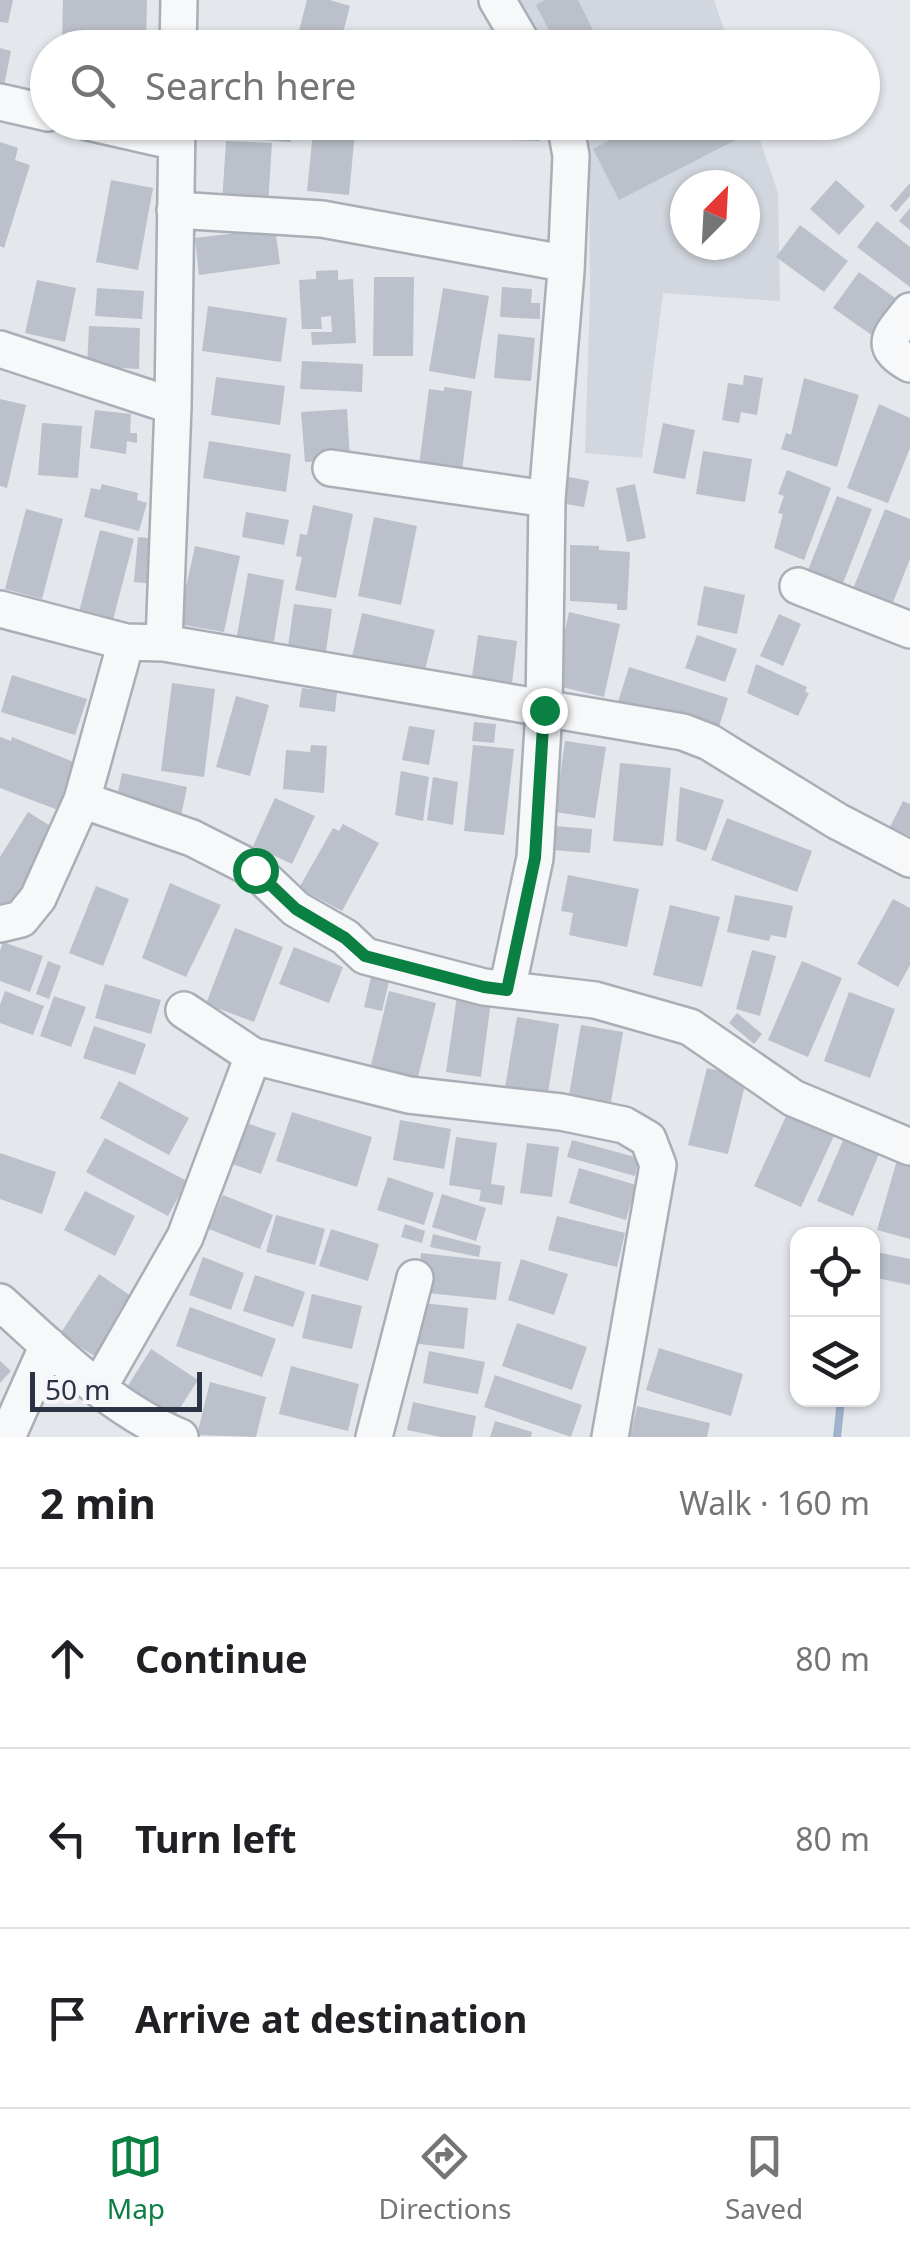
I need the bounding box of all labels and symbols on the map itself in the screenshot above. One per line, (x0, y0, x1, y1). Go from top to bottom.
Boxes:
north arrow (670, 170, 760, 260)
route end (522, 688, 568, 734)
route start (233, 848, 279, 894)
scale bar (30, 1367, 202, 1412)

